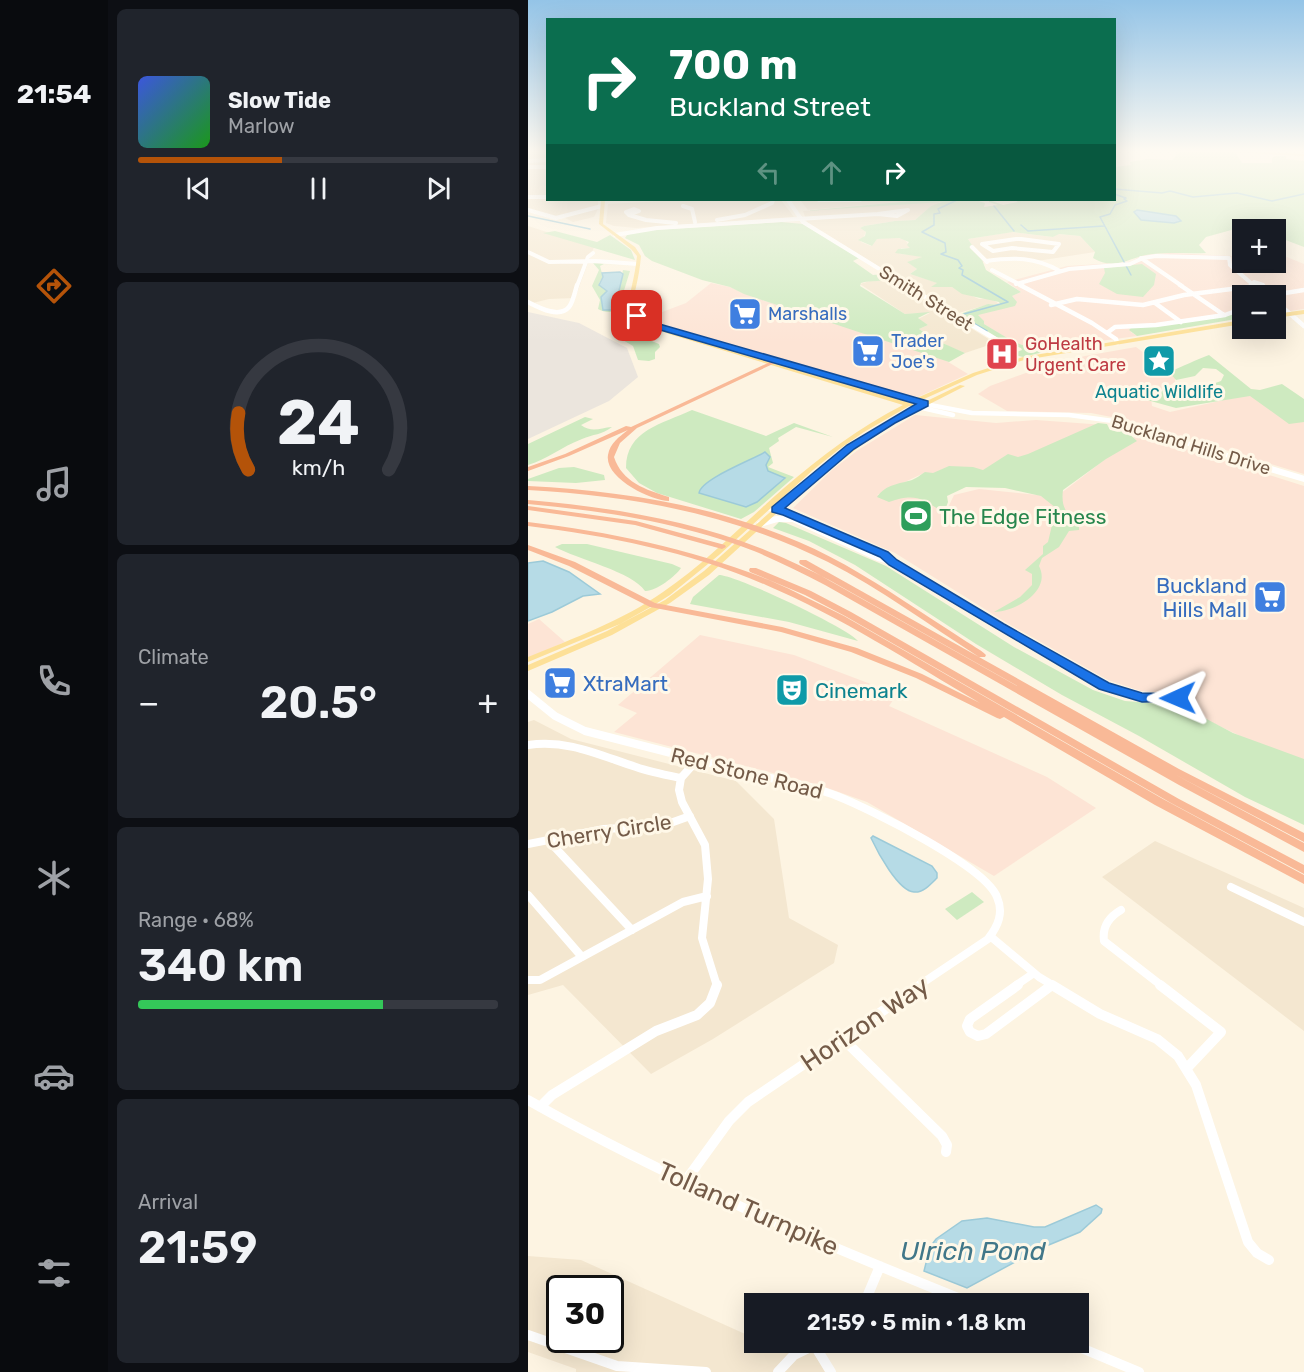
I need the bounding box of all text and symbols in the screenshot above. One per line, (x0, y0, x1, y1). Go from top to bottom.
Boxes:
text: 700 m (669, 40, 798, 90)
icon: right (570, 42, 648, 120)
text: 21:54 (17, 78, 91, 110)
text: Slow Tide (228, 87, 331, 114)
text: Buckland Street (669, 91, 871, 123)
text: Marlow (228, 114, 295, 138)
icon: left (752, 156, 785, 189)
icon: ahead (815, 156, 848, 189)
icon: right (878, 156, 911, 189)
icon: previous (182, 172, 215, 205)
icon: pause (302, 172, 335, 205)
icon: next (422, 172, 455, 205)
map controls (1232, 219, 1286, 339)
button: + (1232, 219, 1286, 273)
street label: Smith Street (875, 261, 977, 335)
icon: directions (33, 265, 75, 307)
button: − (1232, 285, 1286, 339)
pin (611, 290, 662, 341)
supermarket icon: Marshalls (727, 296, 763, 332)
icon: arrive (620, 299, 653, 332)
place label: Marshalls (768, 303, 847, 325)
place label: Trader Joe's (891, 330, 944, 373)
supermarket icon: Trader Joe's (850, 333, 886, 369)
place label: GoHealth Urgent Care (1025, 333, 1126, 376)
hospital icon: GoHealth Urgent Care (984, 336, 1020, 372)
place icon: Aquatic Wildlife (1141, 343, 1177, 379)
place label: Aquatic Wildlife (1095, 381, 1223, 403)
text: 24 (277, 387, 359, 461)
street label: Buckland Hills Drive (1109, 410, 1273, 480)
text: km/h (291, 456, 345, 481)
icon: music (33, 463, 75, 505)
sports icon: The Edge Fitness (898, 498, 934, 534)
place label: The Edge Fitness (939, 504, 1106, 529)
place label: Buckland Hills Mall (1156, 573, 1247, 622)
supermarket icon: Buckland Hills Mall (1252, 579, 1288, 615)
text: Climate (138, 645, 209, 669)
icon: phone (33, 660, 75, 702)
supermarket icon: XtraMart (542, 665, 578, 701)
position arrow (1146, 666, 1210, 730)
place label: XtraMart (583, 671, 668, 696)
theatre icon: Cinemark (774, 672, 810, 708)
text: 20.5° (260, 676, 377, 729)
place label: Cinemark (815, 678, 908, 703)
text: − (138, 683, 159, 722)
text: + (477, 683, 498, 722)
street label: Red Stone Road (668, 742, 826, 804)
street label: Cherry Circle (545, 809, 673, 853)
icon: climate (33, 857, 75, 899)
text: Range · 68% (138, 908, 254, 932)
text: 340 km (138, 939, 303, 992)
street label: Horizon Way (795, 970, 935, 1078)
icon: car (33, 1055, 75, 1097)
street label: Tolland Turnpike (653, 1155, 843, 1263)
text: Arrival (138, 1190, 198, 1214)
text: 21:59 (138, 1221, 258, 1274)
water label: Ulrich Pond (900, 1235, 1047, 1267)
icon: filters (33, 1252, 75, 1294)
speed limit sign: 30 (546, 1275, 624, 1353)
text: 21:59 · 5 min · 1.8 km (807, 1309, 1026, 1336)

